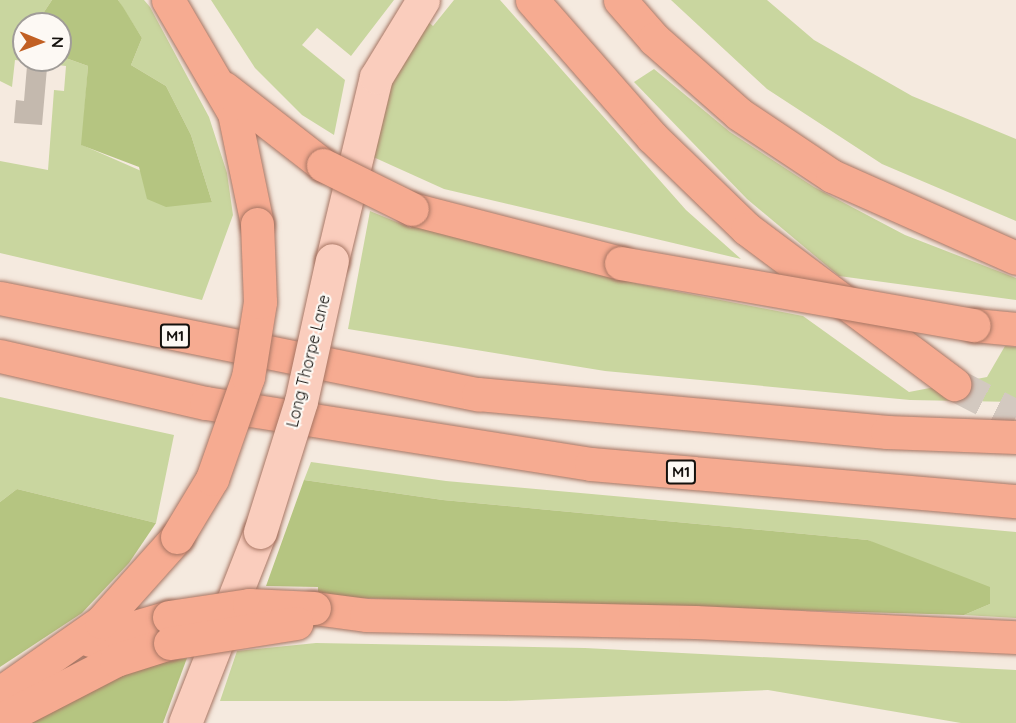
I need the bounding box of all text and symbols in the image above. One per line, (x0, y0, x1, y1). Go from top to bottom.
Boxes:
north arrow (12, 12, 72, 72)
text: N (48, 36, 68, 48)
street label: Long Thorpe Lane (282, 293, 334, 429)
road number: M1 (158, 324, 192, 348)
road number: M1 (664, 460, 698, 484)

